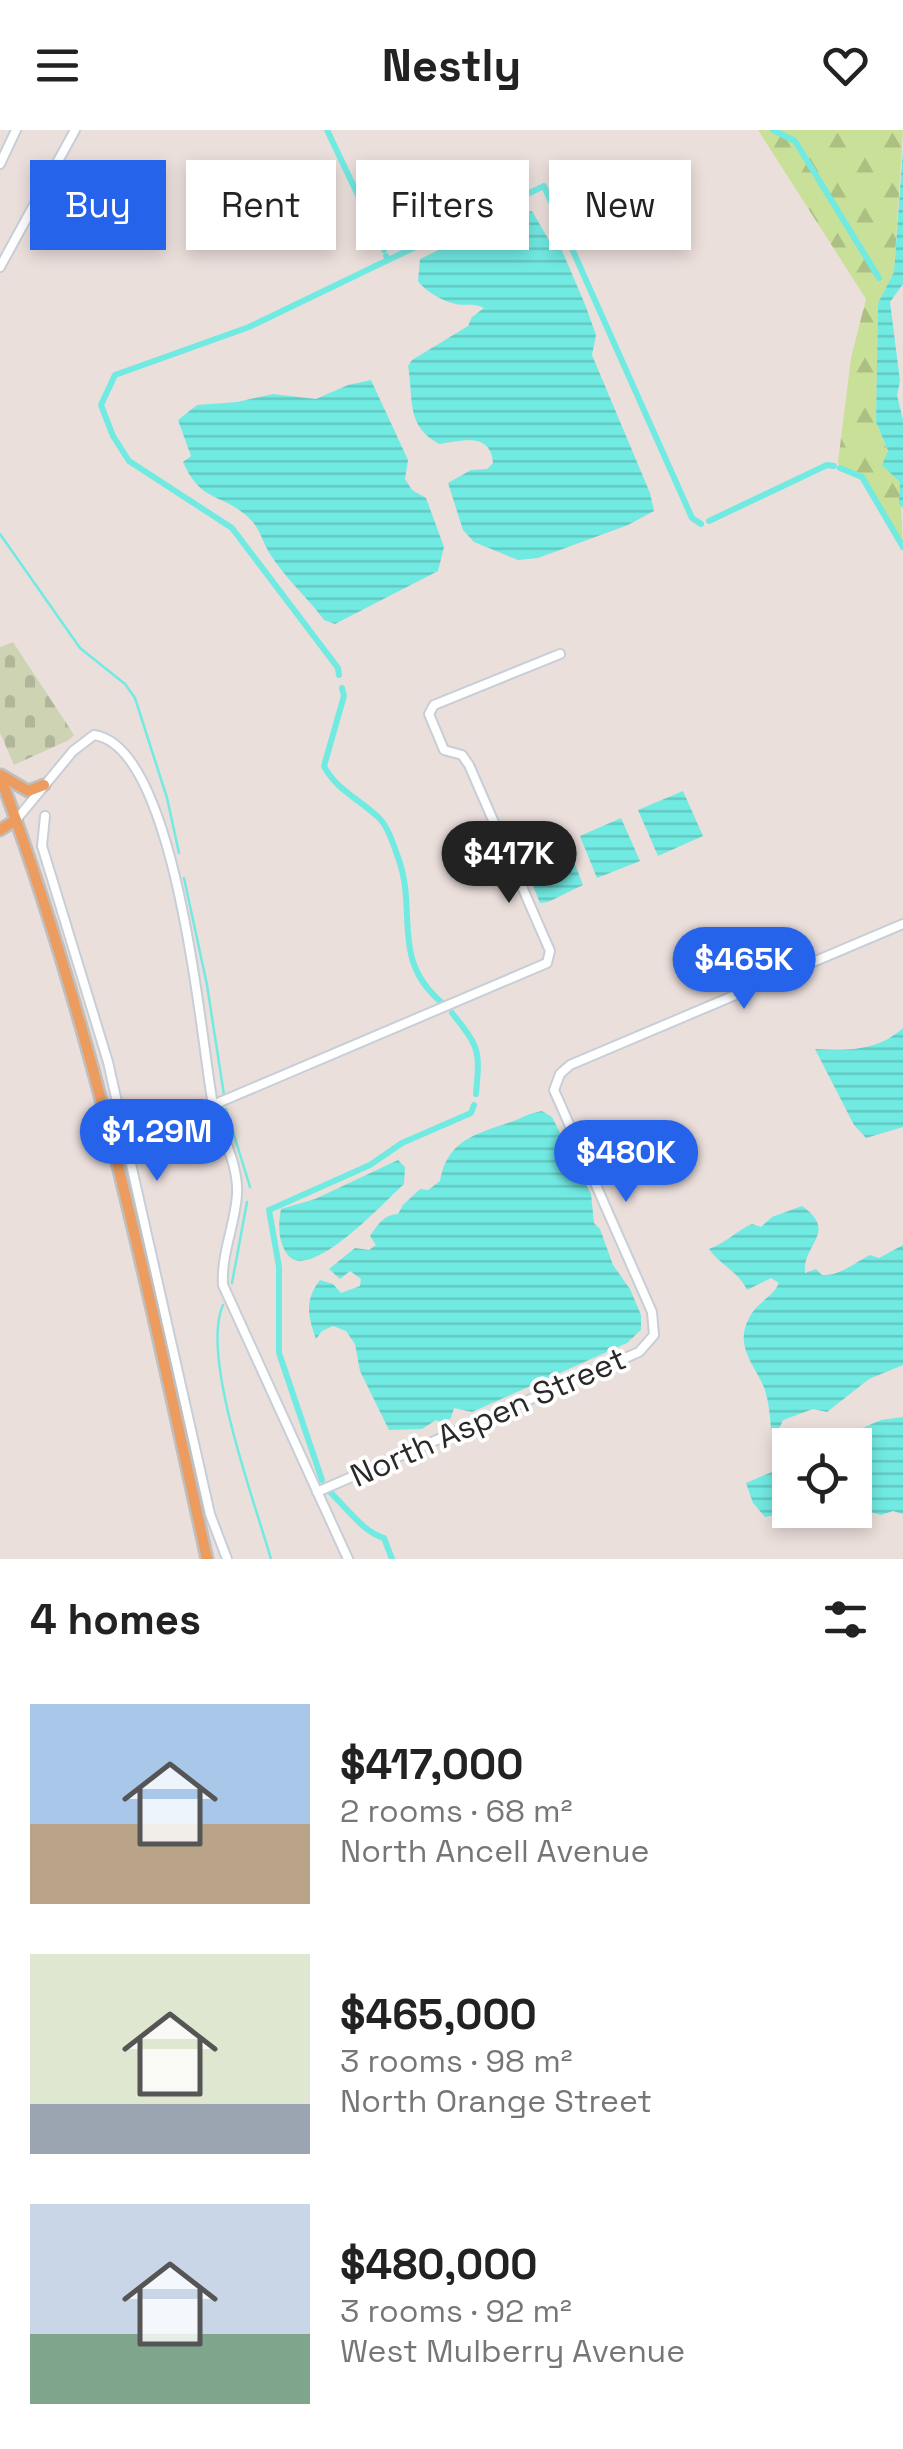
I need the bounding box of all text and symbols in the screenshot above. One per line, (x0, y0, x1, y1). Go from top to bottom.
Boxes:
text: Nestly (382, 37, 521, 94)
icon: menu (30, 38, 85, 93)
icon: heart (818, 38, 873, 93)
chip: Buy (30, 160, 166, 250)
chip: Rent (186, 160, 336, 250)
chip: Filters (356, 160, 529, 250)
chip: New (549, 160, 691, 250)
pin: $417K (439, 821, 579, 906)
text: $417K (464, 833, 554, 873)
pin: $465K (674, 927, 814, 1012)
text: $465K (695, 939, 793, 979)
pin: $1.29M (76, 1099, 238, 1184)
text: $1.29M (102, 1111, 212, 1151)
pin: $480K (556, 1120, 696, 1205)
text: $480K (576, 1132, 676, 1172)
street label: North Aspen Street (344, 1338, 632, 1496)
map controls (772, 1428, 872, 1528)
button: locate (772, 1428, 872, 1528)
icon: filters (818, 1592, 873, 1647)
text: 4 homes (30, 1593, 201, 1646)
text: $417,000 (340, 1738, 523, 1791)
icon: home (110, 1744, 230, 1864)
text: 2 rooms · 68 m² (340, 1791, 572, 1831)
text: North Ancell Avenue (340, 1831, 650, 1871)
text: $465,000 (340, 1988, 537, 2041)
icon: home (110, 1994, 230, 2114)
text: 3 rooms · 98 m² (340, 2041, 572, 2081)
text: North Orange Street (340, 2081, 652, 2121)
text: $480,000 (340, 2238, 538, 2291)
icon: home (110, 2244, 230, 2364)
text: 3 rooms · 92 m² (340, 2291, 572, 2331)
text: West Mulberry Avenue (340, 2331, 685, 2371)

